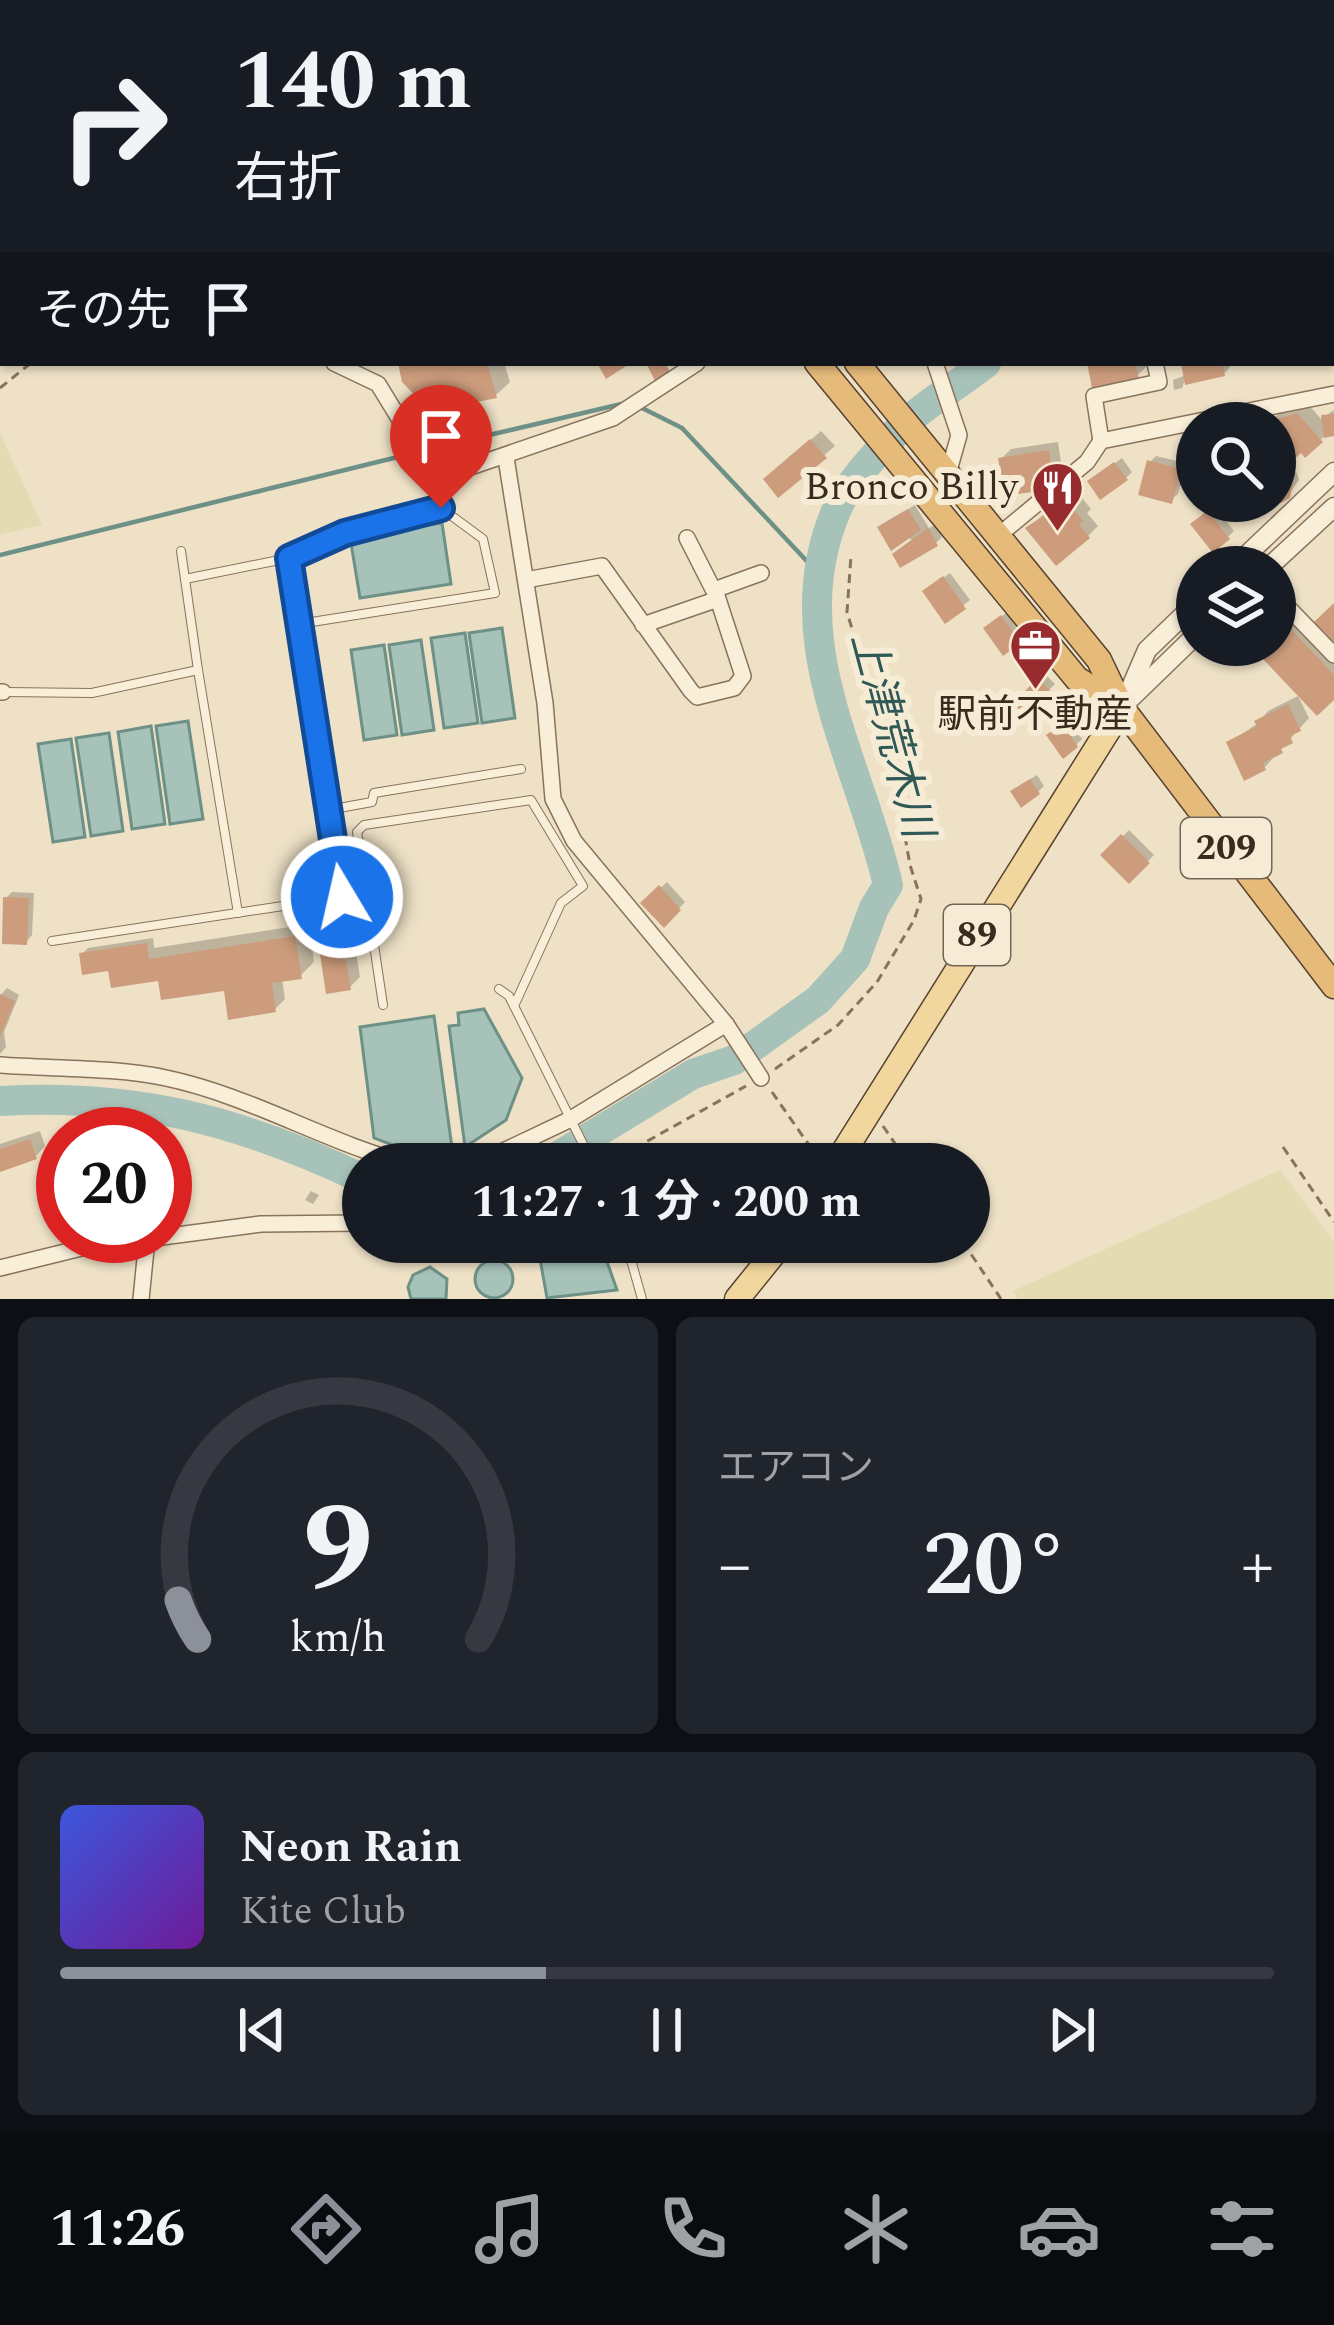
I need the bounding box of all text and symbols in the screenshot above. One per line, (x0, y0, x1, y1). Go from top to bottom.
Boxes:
text: 140 m (234, 18, 472, 146)
icon: right (36, 48, 192, 204)
text: 右折 (234, 139, 342, 221)
icon: arrive (195, 276, 261, 342)
text: その先 (36, 277, 171, 346)
pin (390, 385, 492, 508)
map controls (1176, 402, 1296, 666)
button: search (1176, 402, 1296, 522)
icon: arrive (408, 403, 474, 469)
place label: Bronco Billy (804, 458, 1019, 517)
restaurant icon: Bronco Billy (1029, 459, 1085, 533)
button: layers (1176, 546, 1296, 666)
office icon: 駅前不動産 (1007, 617, 1063, 691)
water label: 上津荒木川 (833, 625, 950, 848)
place label: 駅前不動産 (937, 686, 1133, 745)
road number: 209 (1181, 818, 1271, 878)
position arrow (279, 834, 405, 960)
road number: 89 (944, 905, 1010, 965)
speed limit sign: 20 (36, 1107, 192, 1263)
text: 11:27 · 1 分 · 200 m (471, 1168, 861, 1237)
text: エアコン (718, 1439, 874, 1498)
text: 9 (303, 1456, 373, 1646)
text: 20° (923, 1498, 1069, 1635)
text: − (718, 1516, 751, 1617)
text: + (1241, 1516, 1274, 1617)
text: km/h (290, 1605, 386, 1670)
text: Neon Rain (240, 1813, 462, 1882)
text: Kite Club (240, 1882, 406, 1941)
icon: previous (229, 1997, 295, 2063)
icon: pause (634, 1997, 700, 2063)
icon: next (1039, 1997, 1105, 2063)
icon: directions (284, 2187, 368, 2271)
icon: music (468, 2187, 552, 2271)
icon: phone (651, 2187, 735, 2271)
icon: climate (834, 2187, 918, 2271)
icon: car (1017, 2187, 1101, 2271)
icon: filters (1200, 2187, 1284, 2271)
text: 11:26 (50, 2188, 185, 2270)

